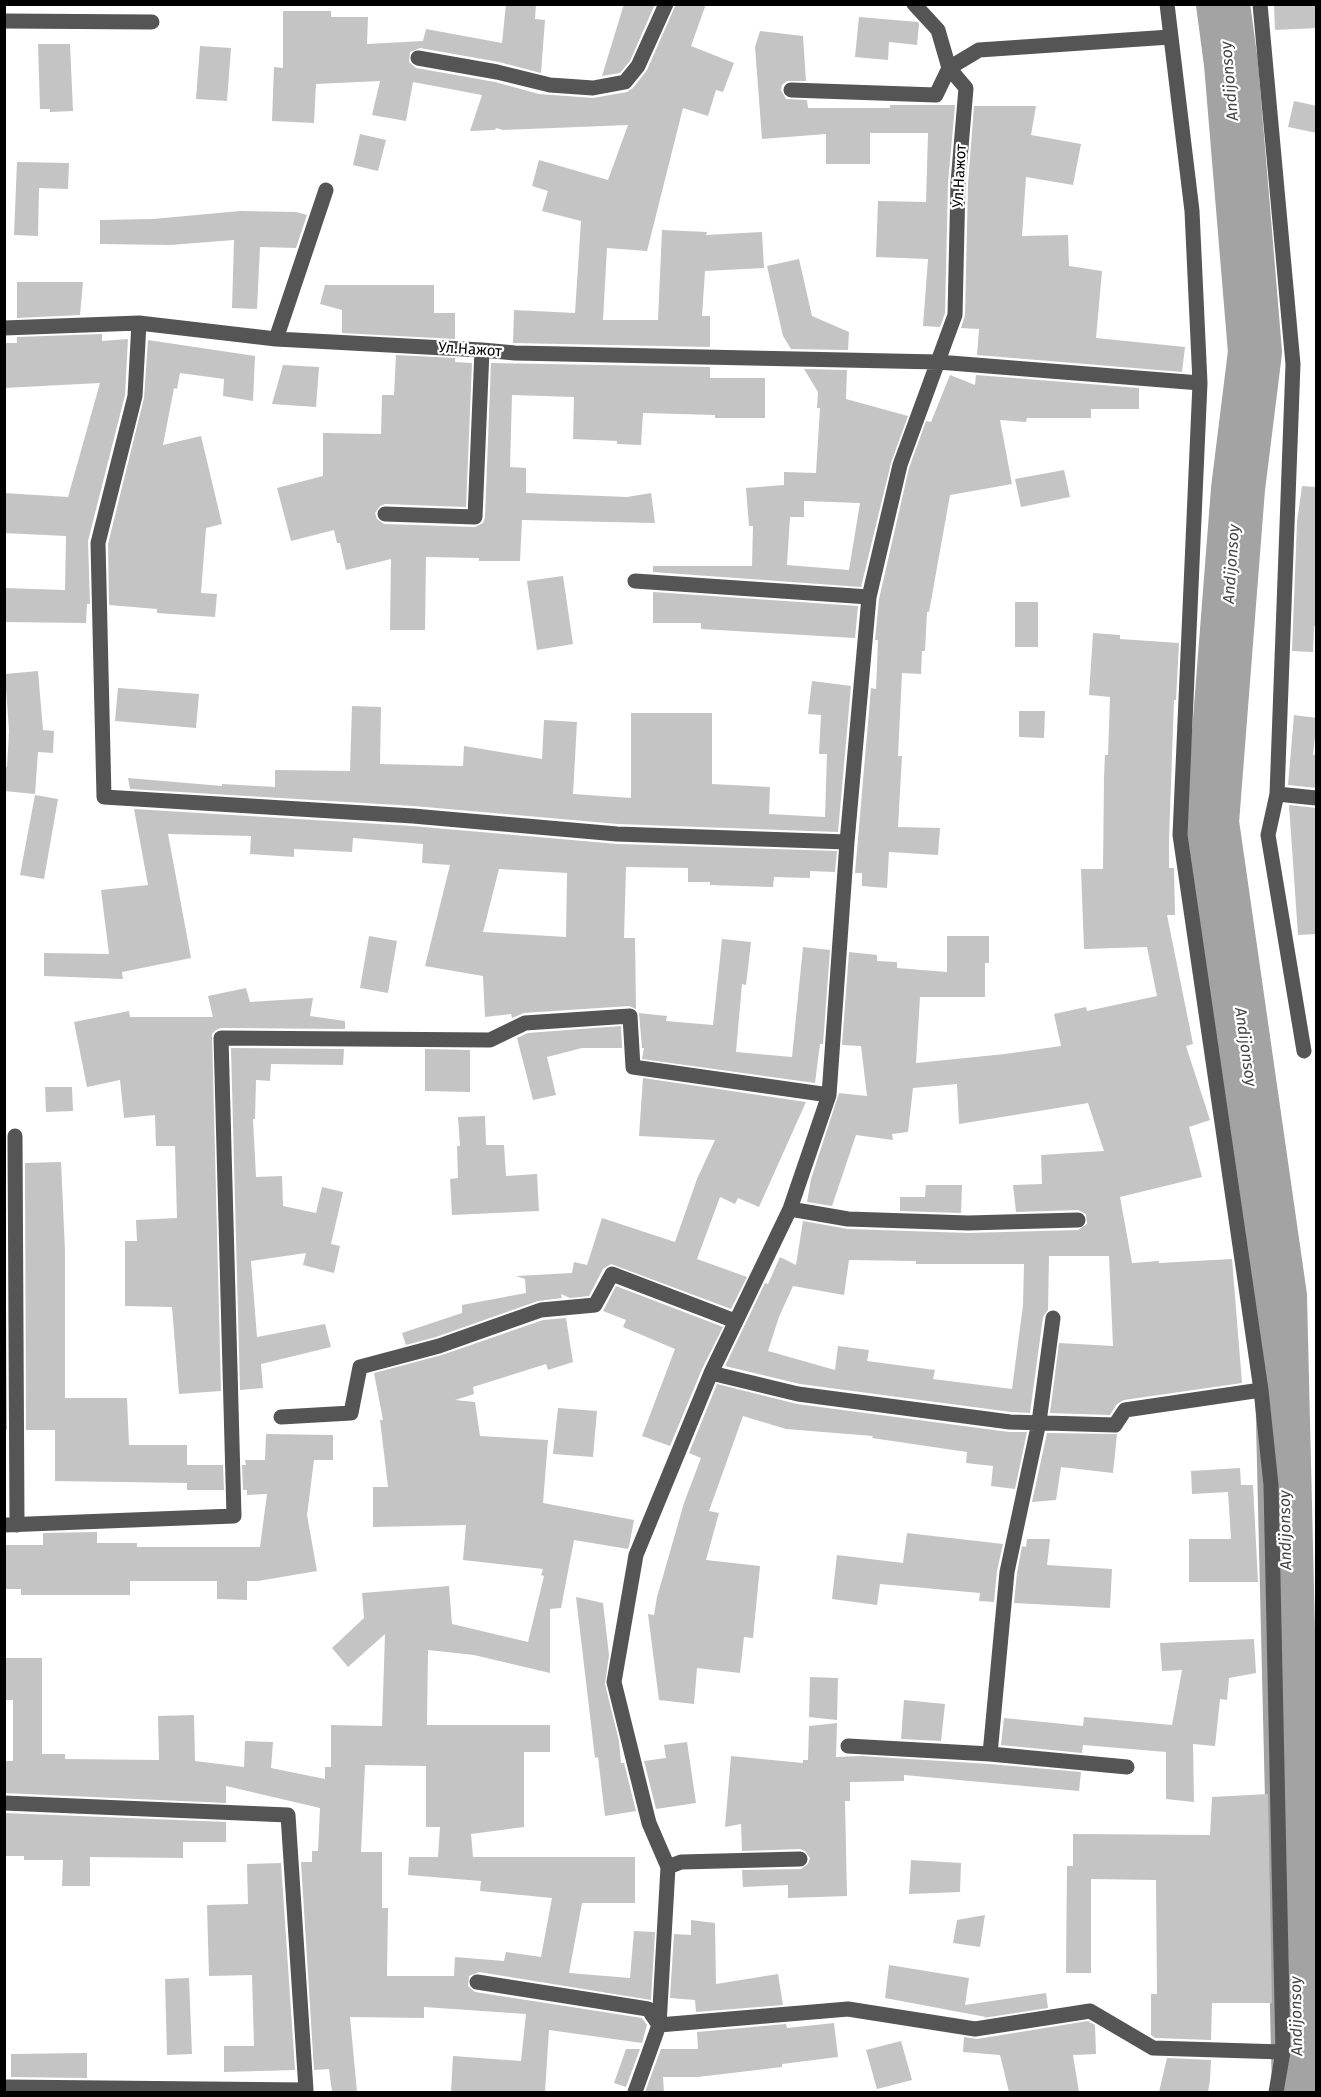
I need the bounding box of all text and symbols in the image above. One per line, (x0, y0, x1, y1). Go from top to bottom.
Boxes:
water label: Andijonsoy (1217, 41, 1243, 121)
street label: Ул.Нажот (949, 144, 971, 208)
street label: Ул.Нажот (438, 339, 502, 361)
water label: Andijonsoy (1220, 524, 1244, 604)
water label: Andijonsoy (1230, 1006, 1260, 1088)
water label: Andijonsoy (1276, 1490, 1296, 1570)
water label: Andijonsoy (1287, 1976, 1307, 2056)

